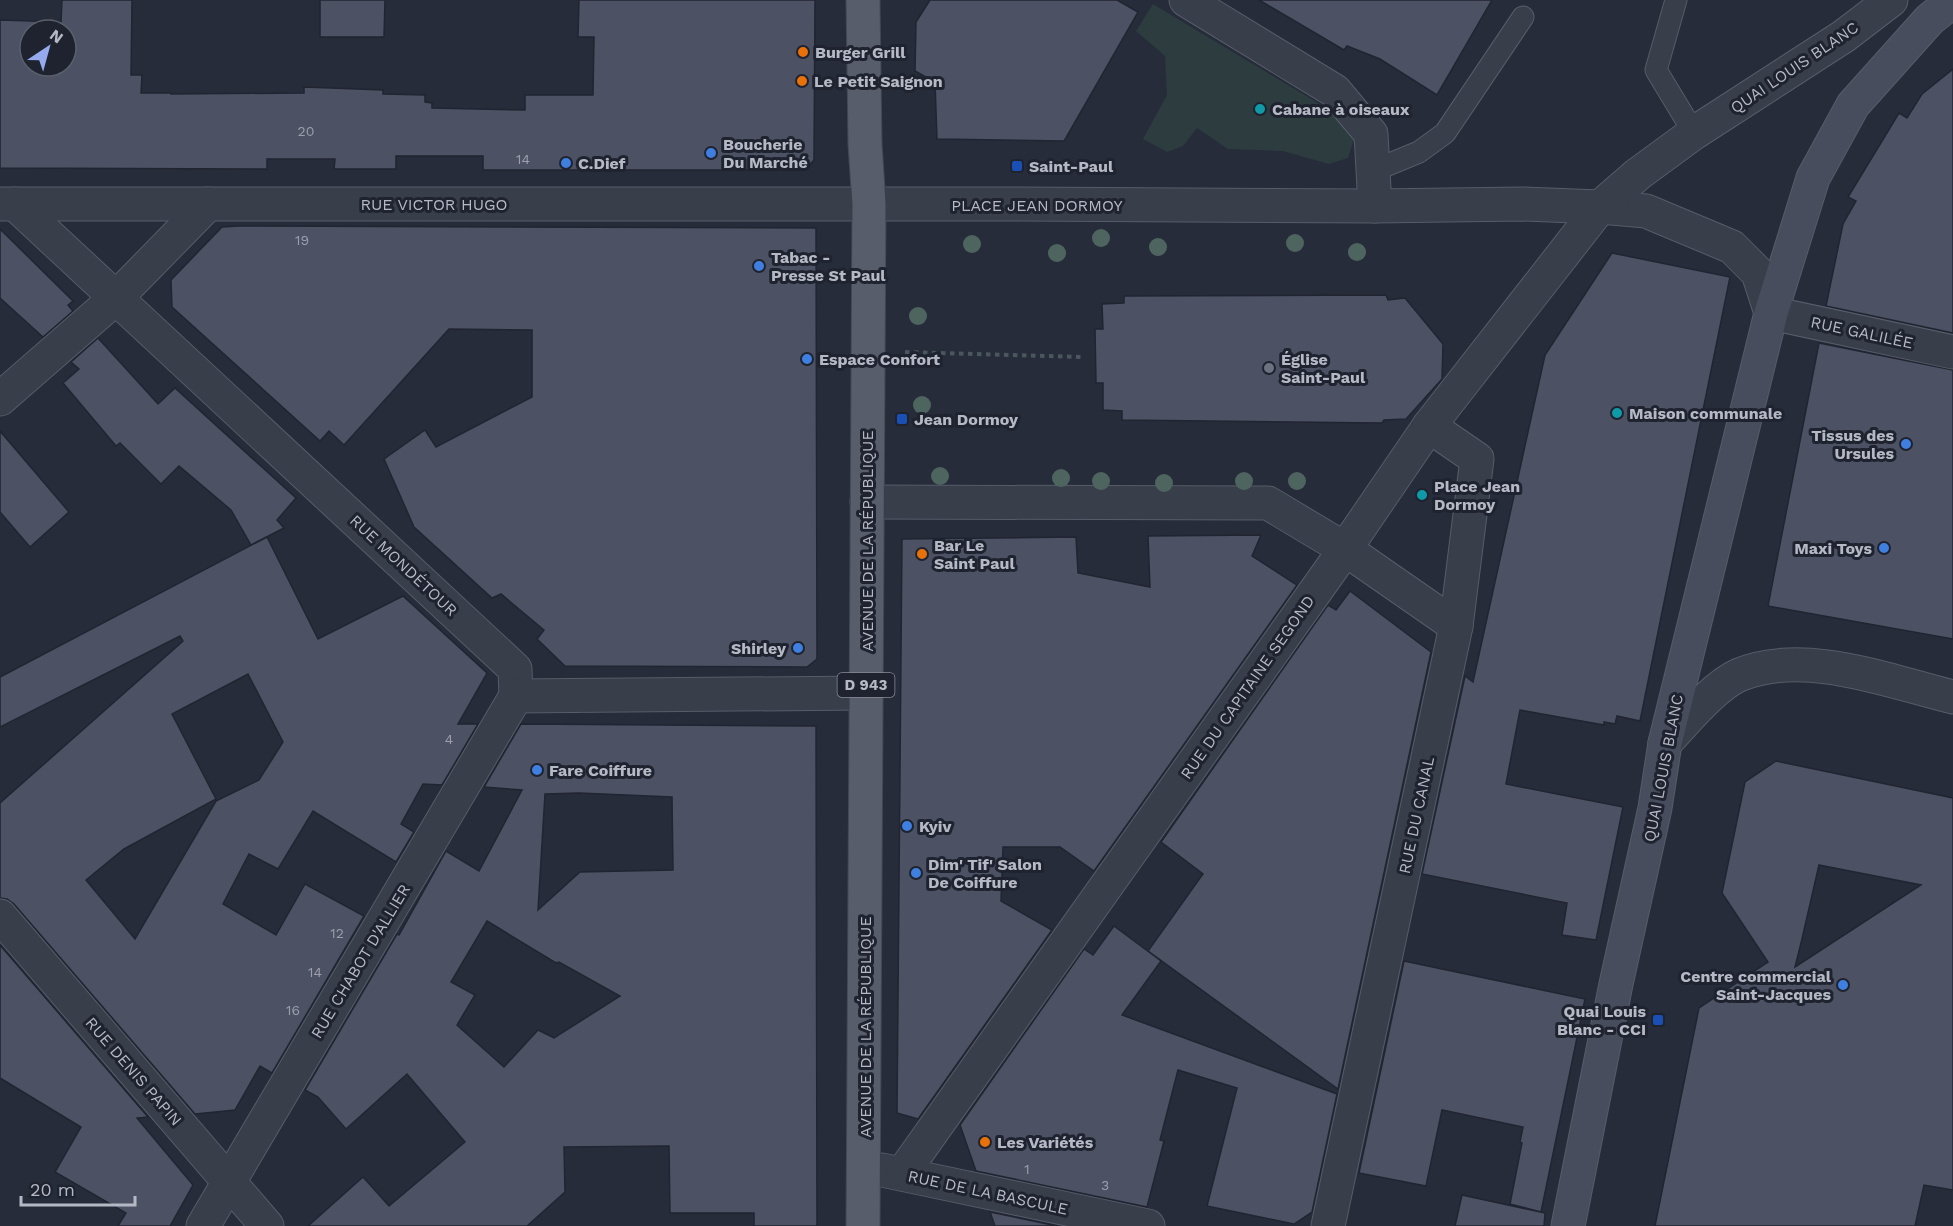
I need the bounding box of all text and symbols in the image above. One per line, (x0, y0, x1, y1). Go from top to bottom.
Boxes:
north arrow (18, 18, 78, 78)
street label: QUAI LOUIS BLANC (1727, 18, 1862, 117)
text: N (46, 25, 67, 47)
place label: Burger Grill (815, 43, 906, 62)
marker: Burger Grill (796, 45, 810, 59)
place label: Le Petit Saignon (814, 72, 943, 91)
marker: Le Petit Saignon (795, 74, 809, 88)
place label: Cabane à oiseaux (1272, 100, 1410, 119)
marker: Cabane à oiseaux (1253, 102, 1267, 116)
house number: 20 (298, 123, 314, 139)
place label: Boucherie Du Marché (723, 135, 808, 172)
marker: Boucherie Du Marché (704, 146, 718, 160)
house number: 14 (516, 151, 530, 167)
place label: C.Dief (578, 154, 626, 173)
marker: C.Dief (559, 156, 573, 170)
place label: Saint-Paul (1029, 157, 1114, 176)
marker: Saint-Paul (1010, 159, 1024, 173)
street label: RUE VICTOR HUGO (360, 195, 508, 214)
street label: PLACE JEAN DORMOY (951, 196, 1123, 215)
house number: 19 (295, 232, 309, 248)
place label: Tabac - Presse St Paul (771, 248, 886, 285)
marker: Tabac - Presse St Paul (752, 259, 766, 273)
street label: RUE GALILÉE (1809, 312, 1915, 353)
place label: Espace Confort (819, 350, 940, 369)
place label: Église Saint-Paul (1281, 350, 1366, 387)
marker: Espace Confort (800, 352, 814, 366)
marker: Église Saint-Paul (1262, 361, 1276, 375)
place label: Maison communale (1629, 404, 1782, 423)
marker: Maison communale (1610, 406, 1624, 420)
place label: Jean Dormoy (914, 410, 1019, 429)
marker: Jean Dormoy (895, 412, 909, 426)
place label: Tissus des Ursules (1811, 426, 1894, 463)
street label: AVENUE DE LA RÉPUBLIQUE (858, 430, 877, 652)
marker: Tissus des Ursules (1899, 437, 1913, 451)
place label: Place Jean Dormoy (1434, 477, 1520, 514)
marker: Place Jean Dormoy (1415, 488, 1429, 502)
street label: RUE MONDÉTOUR (346, 511, 461, 620)
place label: Bar Le Saint Paul (934, 536, 1015, 573)
place label: Maxi Toys (1794, 539, 1872, 558)
marker: Maxi Toys (1877, 541, 1891, 555)
marker: Bar Le Saint Paul (915, 547, 929, 561)
street label: RUE DU CAPITAINE SEGOND (1177, 592, 1318, 783)
place label: Shirley (731, 639, 787, 658)
marker: Shirley (791, 641, 805, 655)
road number: D 943 (838, 673, 894, 697)
street label: QUAI LOUIS BLANC (1640, 693, 1687, 843)
house number: 4 (445, 731, 453, 747)
street label: RUE DU CANAL (1395, 754, 1438, 875)
place label: Fare Coiffure (549, 761, 652, 780)
marker: Fare Coiffure (530, 763, 544, 777)
place label: Kyiv (919, 817, 952, 836)
marker: Kyiv (900, 819, 914, 833)
place label: Dim' Tif' Salon De Coiffure (928, 855, 1042, 892)
marker: Dim' Tif' Salon De Coiffure (909, 866, 923, 880)
street label: RUE CHABOT D'ALLIER (307, 881, 414, 1042)
street label: AVENUE DE LA RÉPUBLIQUE (856, 916, 875, 1138)
house number: 12 (330, 925, 344, 941)
house number: 14 (308, 964, 322, 980)
place label: Centre commercial Saint-Jacques (1680, 967, 1832, 1004)
marker: Centre commercial Saint-Jacques (1836, 978, 1850, 992)
house number: 16 (286, 1002, 300, 1018)
place label: Quai Louis Blanc - CCI (1557, 1002, 1646, 1039)
street label: RUE DENIS PAPIN (81, 1013, 186, 1129)
marker: Quai Louis Blanc - CCI (1651, 1013, 1665, 1027)
place label: Les Variétés (997, 1133, 1094, 1152)
marker: Les Variétés (978, 1135, 992, 1149)
house number: 1 (1024, 1161, 1030, 1177)
street label: RUE DE LA BASCULE (906, 1166, 1070, 1219)
scale bar (21, 1169, 135, 1207)
house number: 3 (1101, 1177, 1109, 1193)
text: 20 m (30, 1179, 75, 1200)

